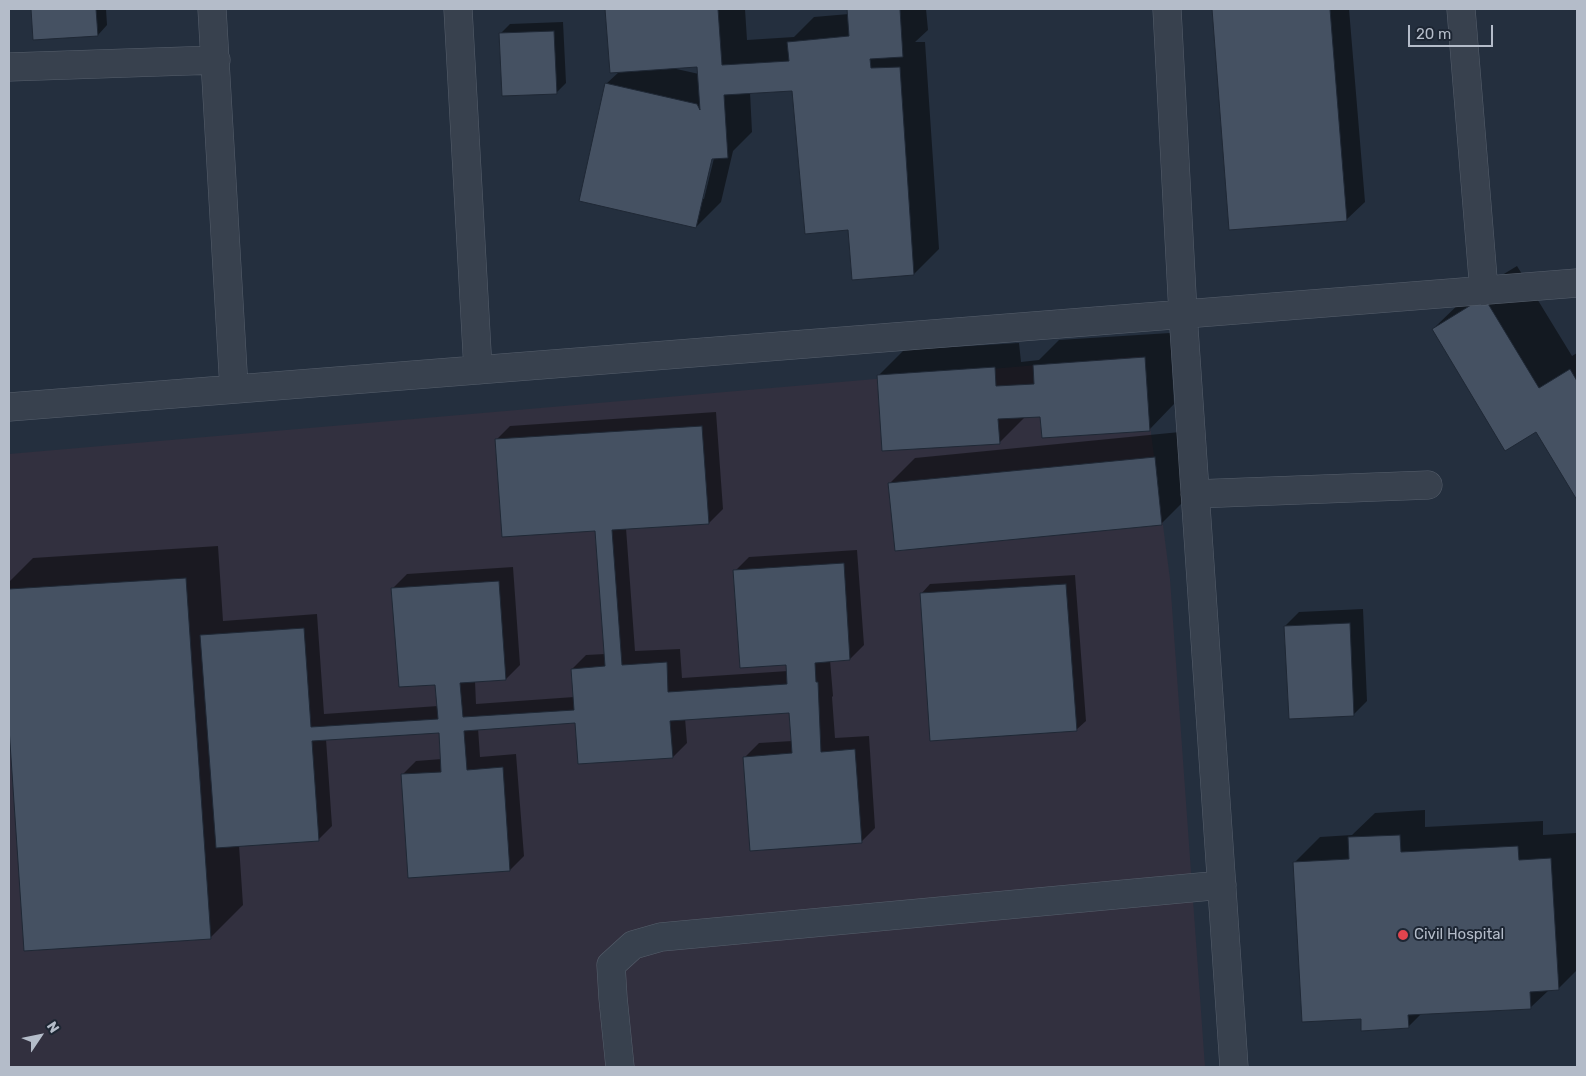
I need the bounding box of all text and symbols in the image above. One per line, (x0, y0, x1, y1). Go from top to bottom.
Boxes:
scale bar (1411, 15, 1496, 47)
text: 20 m (1416, 25, 1451, 43)
place label: Civil Hospital (1414, 926, 1504, 944)
marker: Civil Hospital (1396, 928, 1410, 942)
north arrow (15, 1011, 65, 1061)
text: N (43, 1018, 63, 1036)

